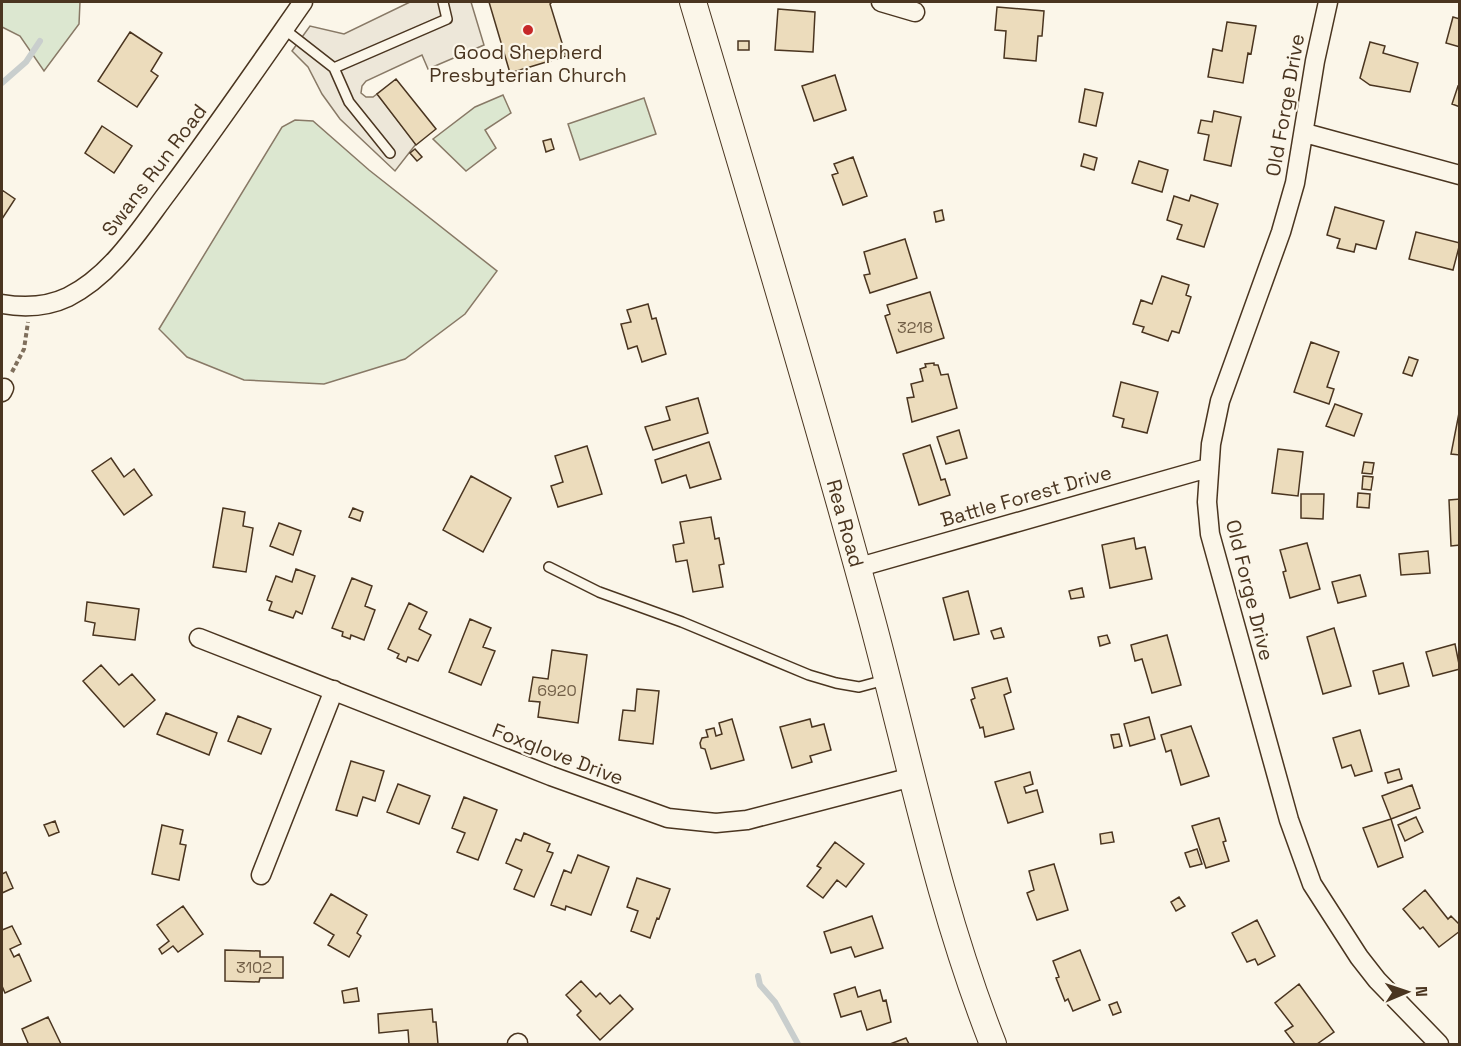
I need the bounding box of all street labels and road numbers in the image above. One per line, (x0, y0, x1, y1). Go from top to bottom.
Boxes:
street label: Old Forge Drive (1260, 32, 1310, 178)
street label: Swans Run Road (96, 99, 212, 241)
street label: Battle Forest Drive (937, 459, 1115, 533)
street label: Rea Road (821, 476, 870, 570)
street label: Old Forge Drive (1220, 517, 1280, 663)
street label: Foxglove Drive (489, 717, 627, 791)

